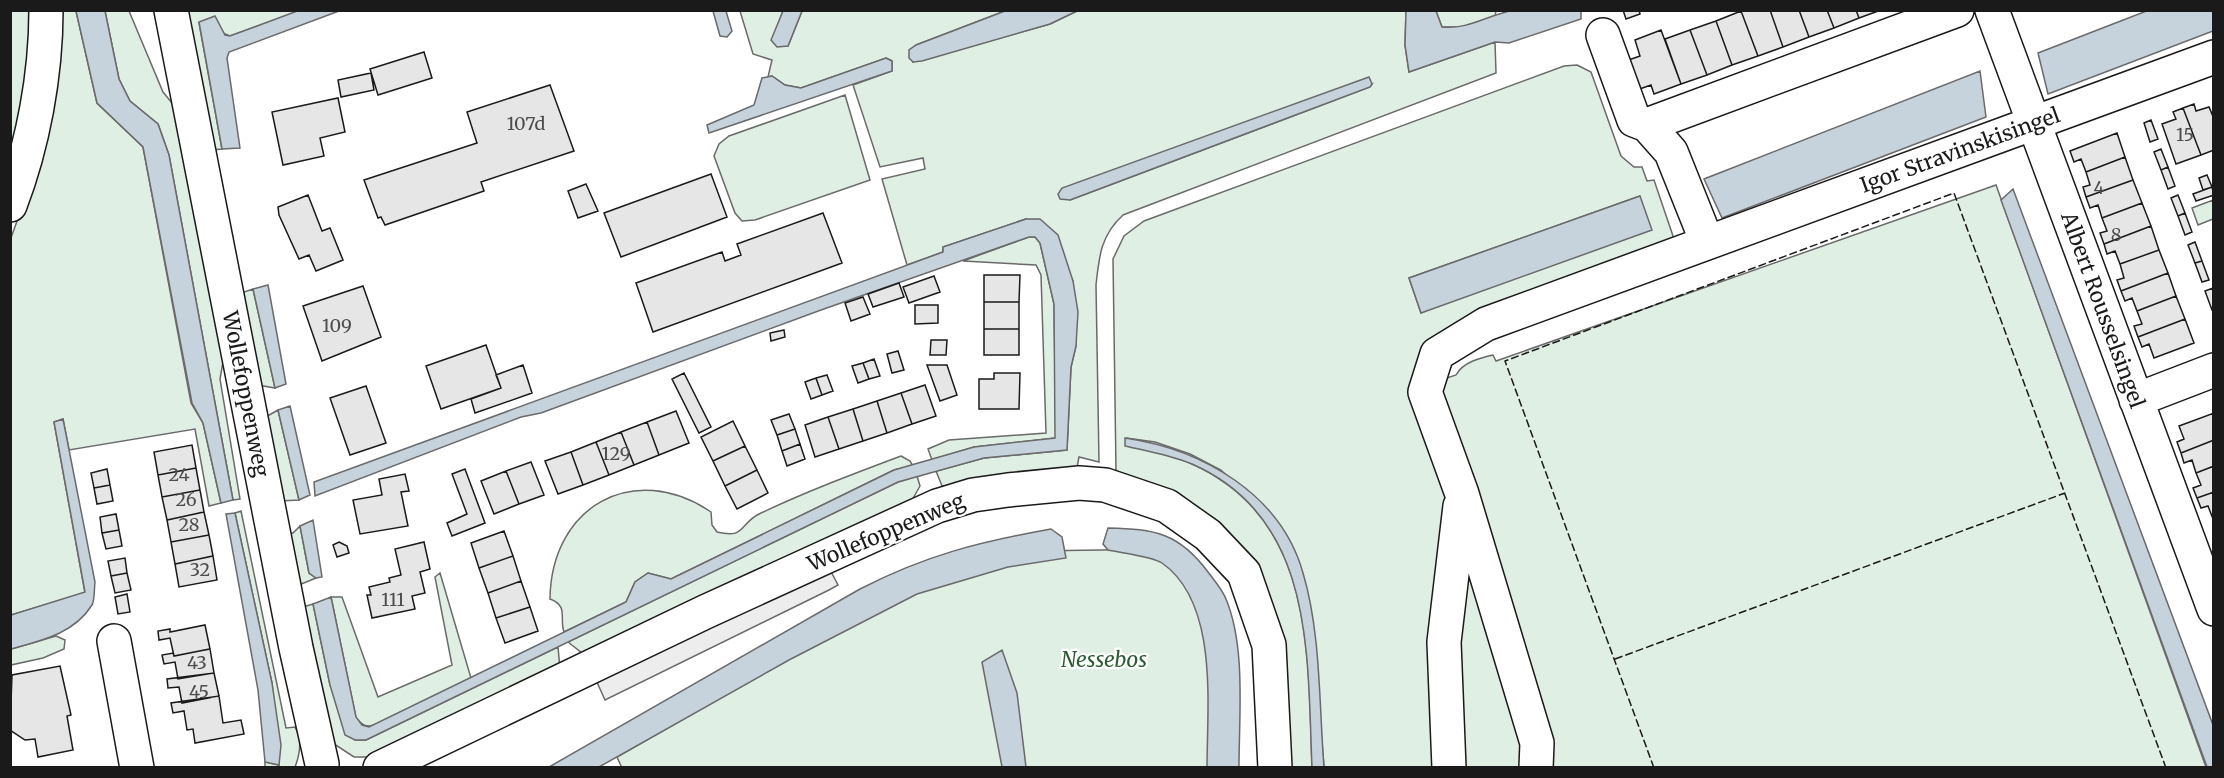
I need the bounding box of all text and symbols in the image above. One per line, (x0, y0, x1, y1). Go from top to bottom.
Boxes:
street label: Igor Stravinskisingel (1856, 101, 2064, 199)
house number: 107d (507, 112, 545, 135)
house number: 15 (2176, 123, 2194, 146)
house number: 4 (2093, 176, 2105, 199)
street label: Albert Rousselsingel (2055, 207, 2151, 412)
house number: 8 (2111, 223, 2121, 246)
street label: Wollefoppenweg (217, 308, 275, 479)
house number: 109 (322, 314, 352, 337)
house number: 129 (601, 442, 631, 465)
house number: 24 (168, 463, 190, 486)
street label: Wollefoppenweg (802, 487, 969, 578)
house number: 26 (175, 488, 197, 511)
house number: 28 (178, 513, 200, 536)
house number: 32 (190, 558, 210, 581)
house number: 111 (381, 588, 405, 611)
park label: Nessebos (1061, 646, 1147, 673)
house number: 43 (187, 651, 207, 674)
house number: 45 (189, 680, 209, 703)

